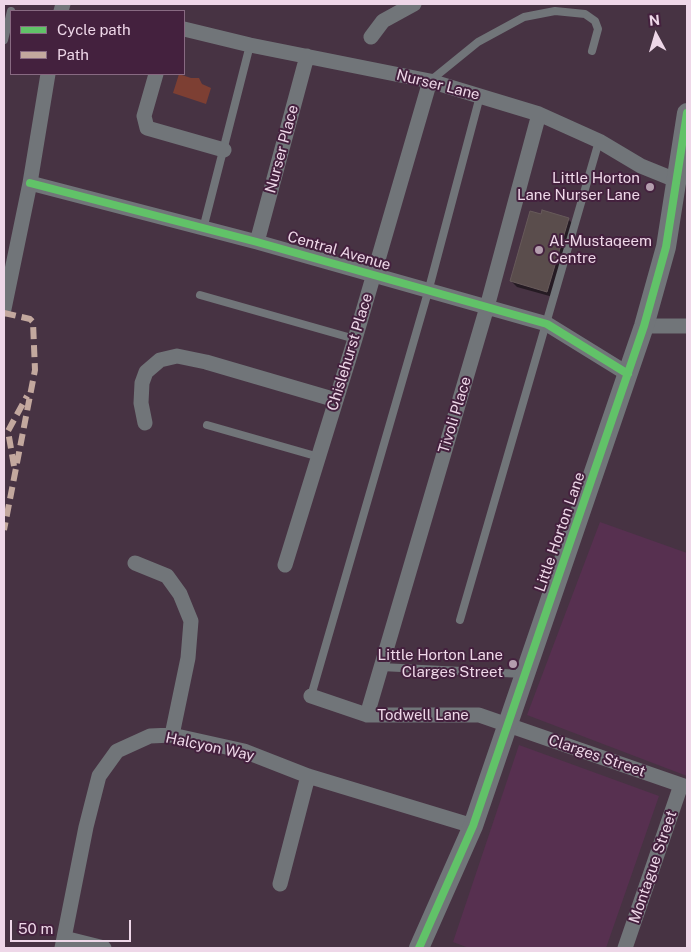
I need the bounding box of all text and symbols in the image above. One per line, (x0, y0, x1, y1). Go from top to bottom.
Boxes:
legend (10, 10, 185, 75)
north arrow (631, 10, 681, 60)
text: N (648, 12, 661, 29)
text: Cycle path (57, 21, 131, 38)
text: Path (57, 46, 89, 63)
street label: Nurser Lane (394, 66, 482, 104)
street label: Nurser Place (262, 103, 302, 195)
place label: Little Horton Lane Nurser Lane (517, 169, 640, 204)
marker: Little Horton Lane Nurser Lane (644, 181, 656, 193)
street label: Central Avenue (285, 228, 393, 274)
place label: Al-Mustaqeem Centre (549, 232, 652, 267)
marker: Al-Mustaqeem Centre (533, 244, 545, 256)
street label: Chislehurst Place (324, 291, 376, 413)
street label: Tivoli Place (435, 374, 475, 456)
street label: Little Horton Lane (531, 470, 589, 594)
place label: Little Horton Lane Clarges Street (378, 646, 503, 681)
marker: Little Horton Lane Clarges Street (507, 658, 519, 670)
street label: Todwell Lane (377, 706, 469, 724)
street label: Halcyon Way (164, 729, 256, 765)
street label: Clarges Street (546, 731, 648, 781)
street label: Montague Street (625, 808, 681, 926)
scale bar (12, 910, 134, 942)
text: 50 m (18, 920, 53, 937)

